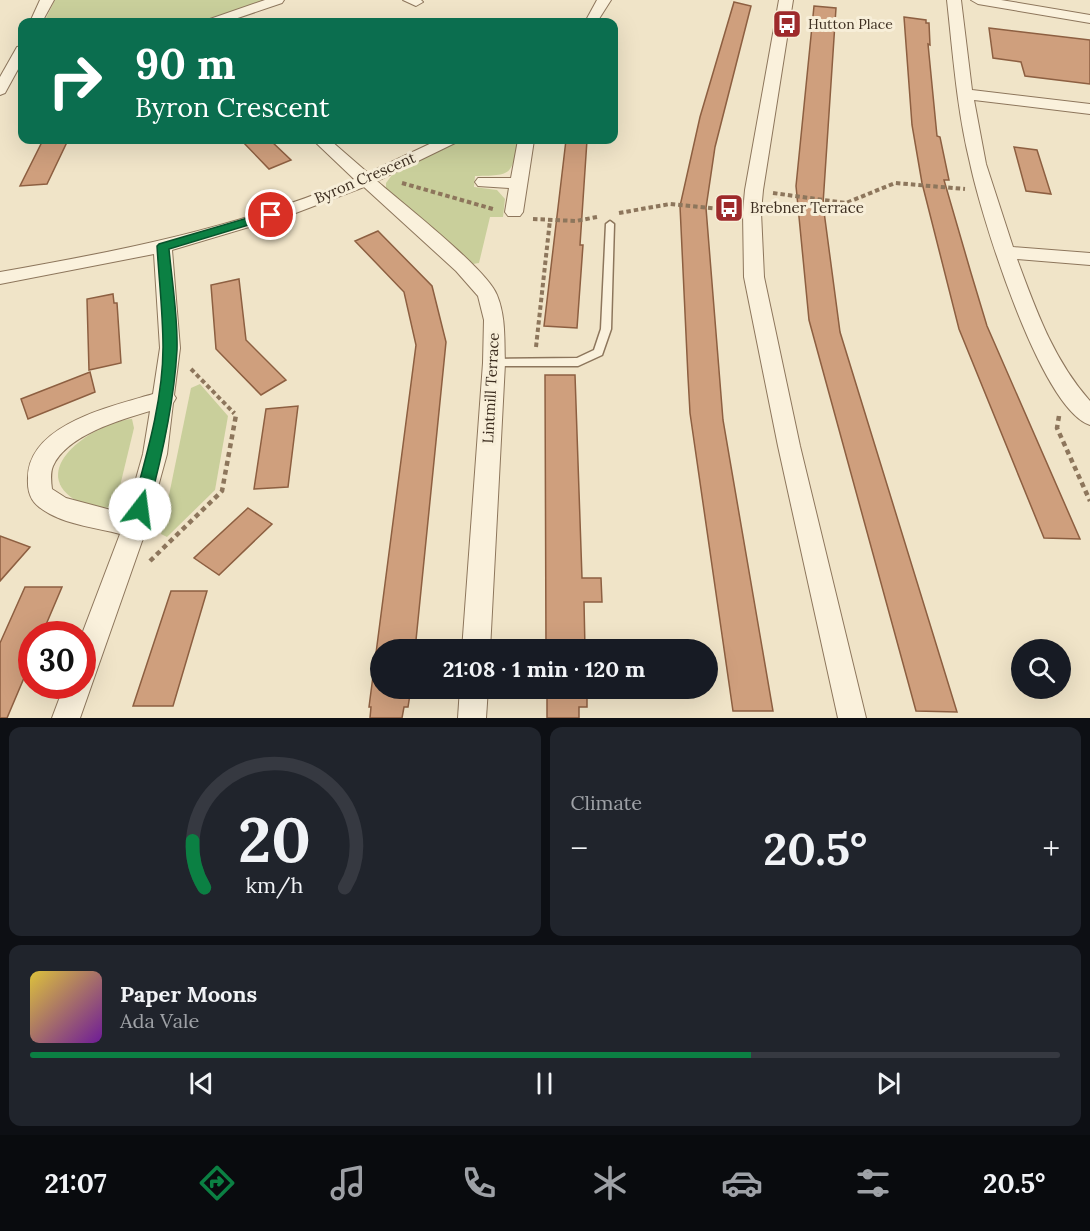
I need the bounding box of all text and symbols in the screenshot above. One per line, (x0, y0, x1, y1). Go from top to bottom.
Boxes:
bus stop icon: Hutton Place (771, 8, 803, 40)
place label: Hutton Place (808, 15, 893, 33)
text: 90 m (135, 37, 236, 91)
icon: right (36, 42, 114, 120)
text: Byron Crescent (135, 90, 329, 124)
street label: Byron Crescent (311, 148, 418, 207)
pin (245, 189, 296, 240)
bus stop icon: Brebner Terrace (713, 192, 745, 224)
icon: arrive (254, 198, 287, 231)
place label: Brebner Terrace (750, 198, 864, 217)
street label: Lintmill Terrace (478, 332, 503, 444)
position arrow (108, 477, 172, 541)
speed limit sign: 30 (18, 621, 96, 699)
map controls (1011, 639, 1071, 699)
button: search (1011, 639, 1071, 699)
text: 21:08 · 1 min · 120 m (443, 655, 645, 683)
text: Climate (571, 790, 642, 815)
text: 20 (238, 799, 311, 879)
text: 20.5° (763, 820, 867, 877)
text: − (571, 827, 588, 869)
text: + (1042, 827, 1060, 869)
text: km/h (246, 872, 304, 900)
text: Paper Moons (120, 980, 257, 1008)
text: Ada Vale (120, 1008, 199, 1033)
icon: previous (185, 1067, 218, 1100)
icon: pause (528, 1067, 561, 1100)
icon: next (872, 1067, 905, 1100)
icon: directions (196, 1162, 238, 1204)
icon: music (327, 1162, 369, 1204)
icon: phone (458, 1162, 500, 1204)
icon: climate (589, 1162, 631, 1204)
icon: car (721, 1162, 763, 1204)
icon: filters (852, 1162, 894, 1204)
text: 21:07 (45, 1166, 107, 1200)
text: 20.5° (983, 1166, 1045, 1200)

